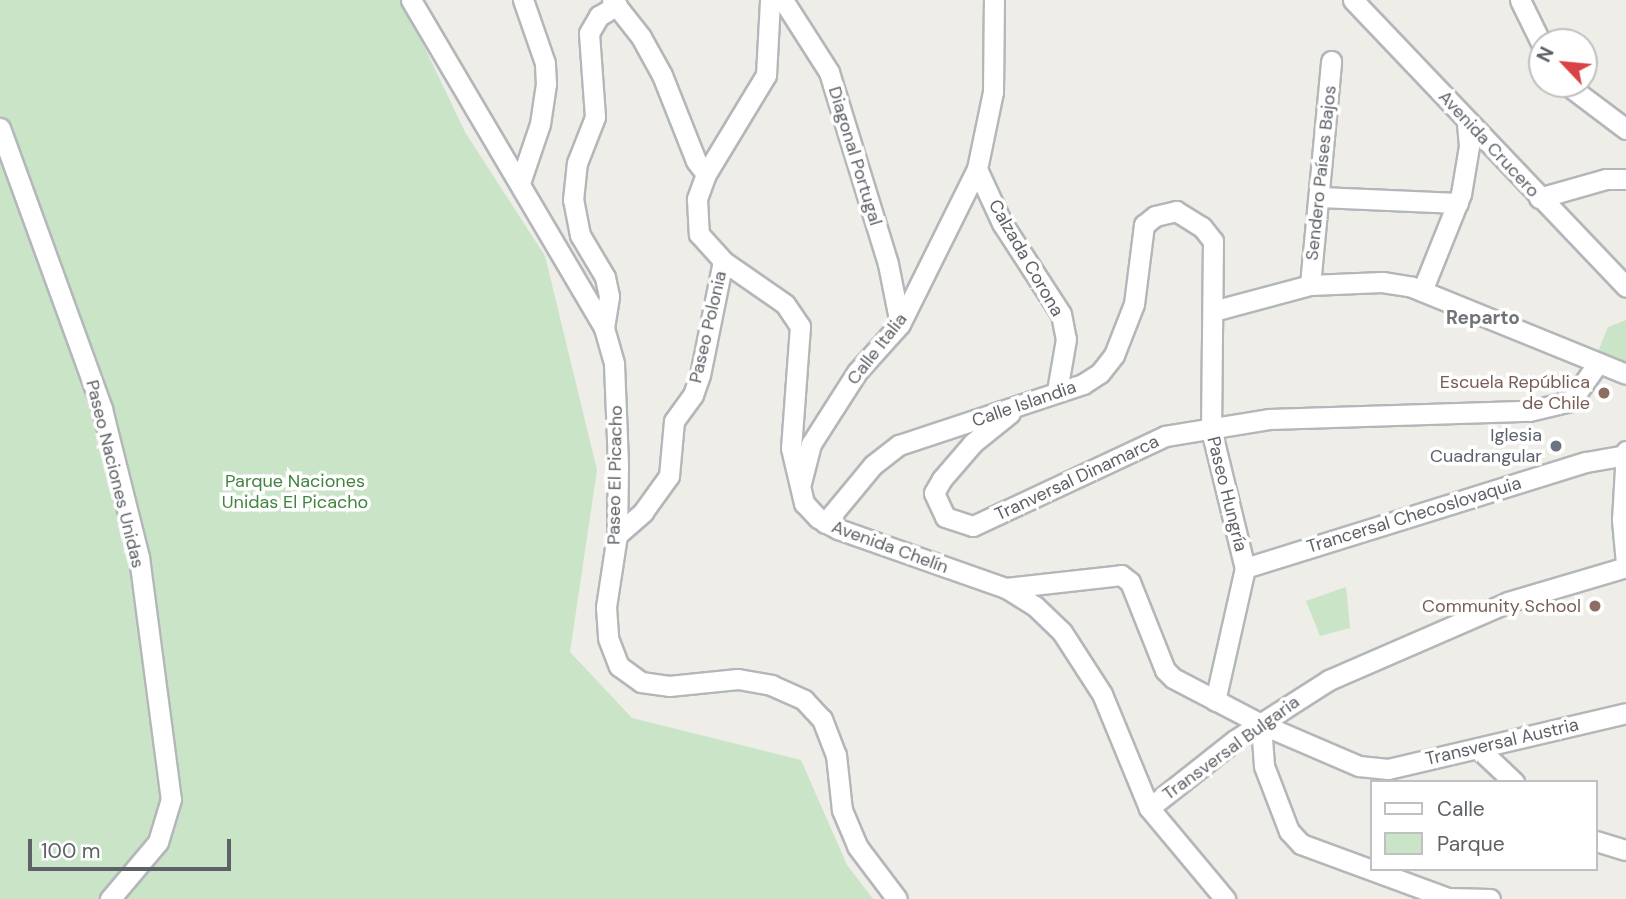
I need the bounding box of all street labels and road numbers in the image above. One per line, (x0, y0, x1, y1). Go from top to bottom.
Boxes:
street label: Diagonal Portugal (824, 84, 886, 228)
street label: Sendero Países Bajos (1301, 84, 1341, 262)
street label: Avenida Crucero (1434, 86, 1544, 202)
street label: Calzada Corona (984, 196, 1068, 320)
street label: Paseo Polonia (685, 269, 731, 385)
street label: Calle Italia (842, 309, 912, 389)
street label: Calle Islandia (969, 376, 1079, 432)
street label: Paseo Naciones Unidas (81, 378, 149, 570)
street label: Paseo El Picacho (603, 405, 627, 545)
street label: Tranversal Dinamarca (992, 431, 1162, 525)
street label: Paseo Hungría (1202, 434, 1252, 554)
street label: Trancersal Checoslovaquia (1304, 472, 1524, 558)
street label: Avenida Chelín (829, 516, 951, 578)
street label: Transversal Bulgaria (1158, 691, 1304, 805)
street label: Transversal Austria (1423, 714, 1581, 770)

